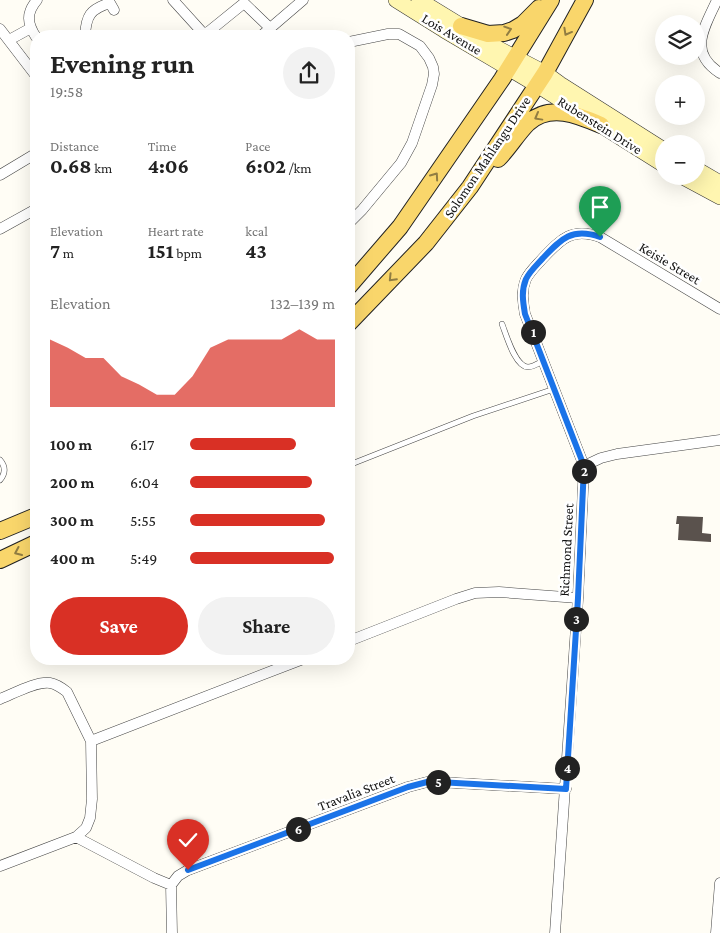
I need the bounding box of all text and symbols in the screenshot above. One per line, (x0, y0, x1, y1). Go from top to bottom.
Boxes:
street label: Lois Avenue (419, 10, 485, 58)
map controls (655, 15, 705, 185)
button: layers (655, 15, 705, 65)
one-way arrow (503, 26, 512, 36)
one-way arrow (564, 27, 574, 36)
button: share (283, 47, 335, 99)
text: Evening run (50, 48, 194, 79)
button: + (655, 75, 705, 125)
text: 19:58 (50, 83, 83, 100)
street label: Solomon Mahlangu Drive (440, 93, 534, 221)
street label: Rubenstein Drive (555, 93, 645, 157)
one-way arrow (535, 111, 544, 121)
button: − (655, 135, 705, 185)
text: Distance (50, 138, 99, 154)
text: Time (148, 138, 176, 154)
text: Pace (245, 138, 271, 154)
text: 0.68 (50, 154, 92, 178)
text: 4:06 (148, 154, 189, 178)
text: 6:02 (245, 154, 286, 178)
text: km (92, 160, 112, 176)
text: /km (286, 160, 311, 176)
one-way arrow (429, 173, 438, 182)
pin (579, 186, 621, 237)
icon: arrive (586, 193, 614, 221)
text: Elevation (50, 223, 103, 239)
text: Heart rate (148, 223, 204, 239)
text: kcal (245, 223, 268, 239)
text: 7 (50, 239, 60, 263)
text: 151 (148, 239, 174, 263)
text: 43 (245, 239, 267, 263)
street label: Keisie Street (637, 239, 704, 288)
text: m (60, 245, 74, 261)
text: bpm (174, 245, 202, 261)
one-way arrow (389, 272, 398, 281)
text: Elevation (50, 295, 111, 312)
text: 132–139 m (270, 295, 335, 312)
pin: 1 (520, 320, 546, 344)
text: 1 (531, 324, 536, 340)
text: 100 m (50, 436, 92, 453)
text: 6:17 (130, 436, 154, 453)
pin: 2 (572, 458, 596, 484)
text: 2 (581, 463, 588, 479)
text: 200 m (50, 474, 94, 491)
text: 6:04 (130, 474, 159, 491)
street label: Richmond Street (556, 503, 576, 597)
text: 300 m (50, 512, 94, 529)
text: 5:55 (130, 512, 156, 529)
one-way arrow (14, 545, 23, 556)
text: 400 m (50, 550, 95, 567)
text: 5:49 (130, 550, 157, 567)
button: Save (50, 597, 188, 655)
button: Share (198, 597, 335, 655)
pin: 3 (564, 606, 588, 632)
text: 3 (573, 611, 580, 627)
pin: 4 (554, 756, 580, 780)
text: 4 (564, 760, 571, 776)
street label: Travalia Street (315, 770, 397, 814)
pin: 5 (426, 770, 450, 794)
text: 5 (435, 774, 442, 790)
pin: 6 (286, 816, 310, 842)
pin (167, 819, 209, 870)
text: 6 (295, 821, 302, 837)
icon: check (174, 826, 202, 854)

